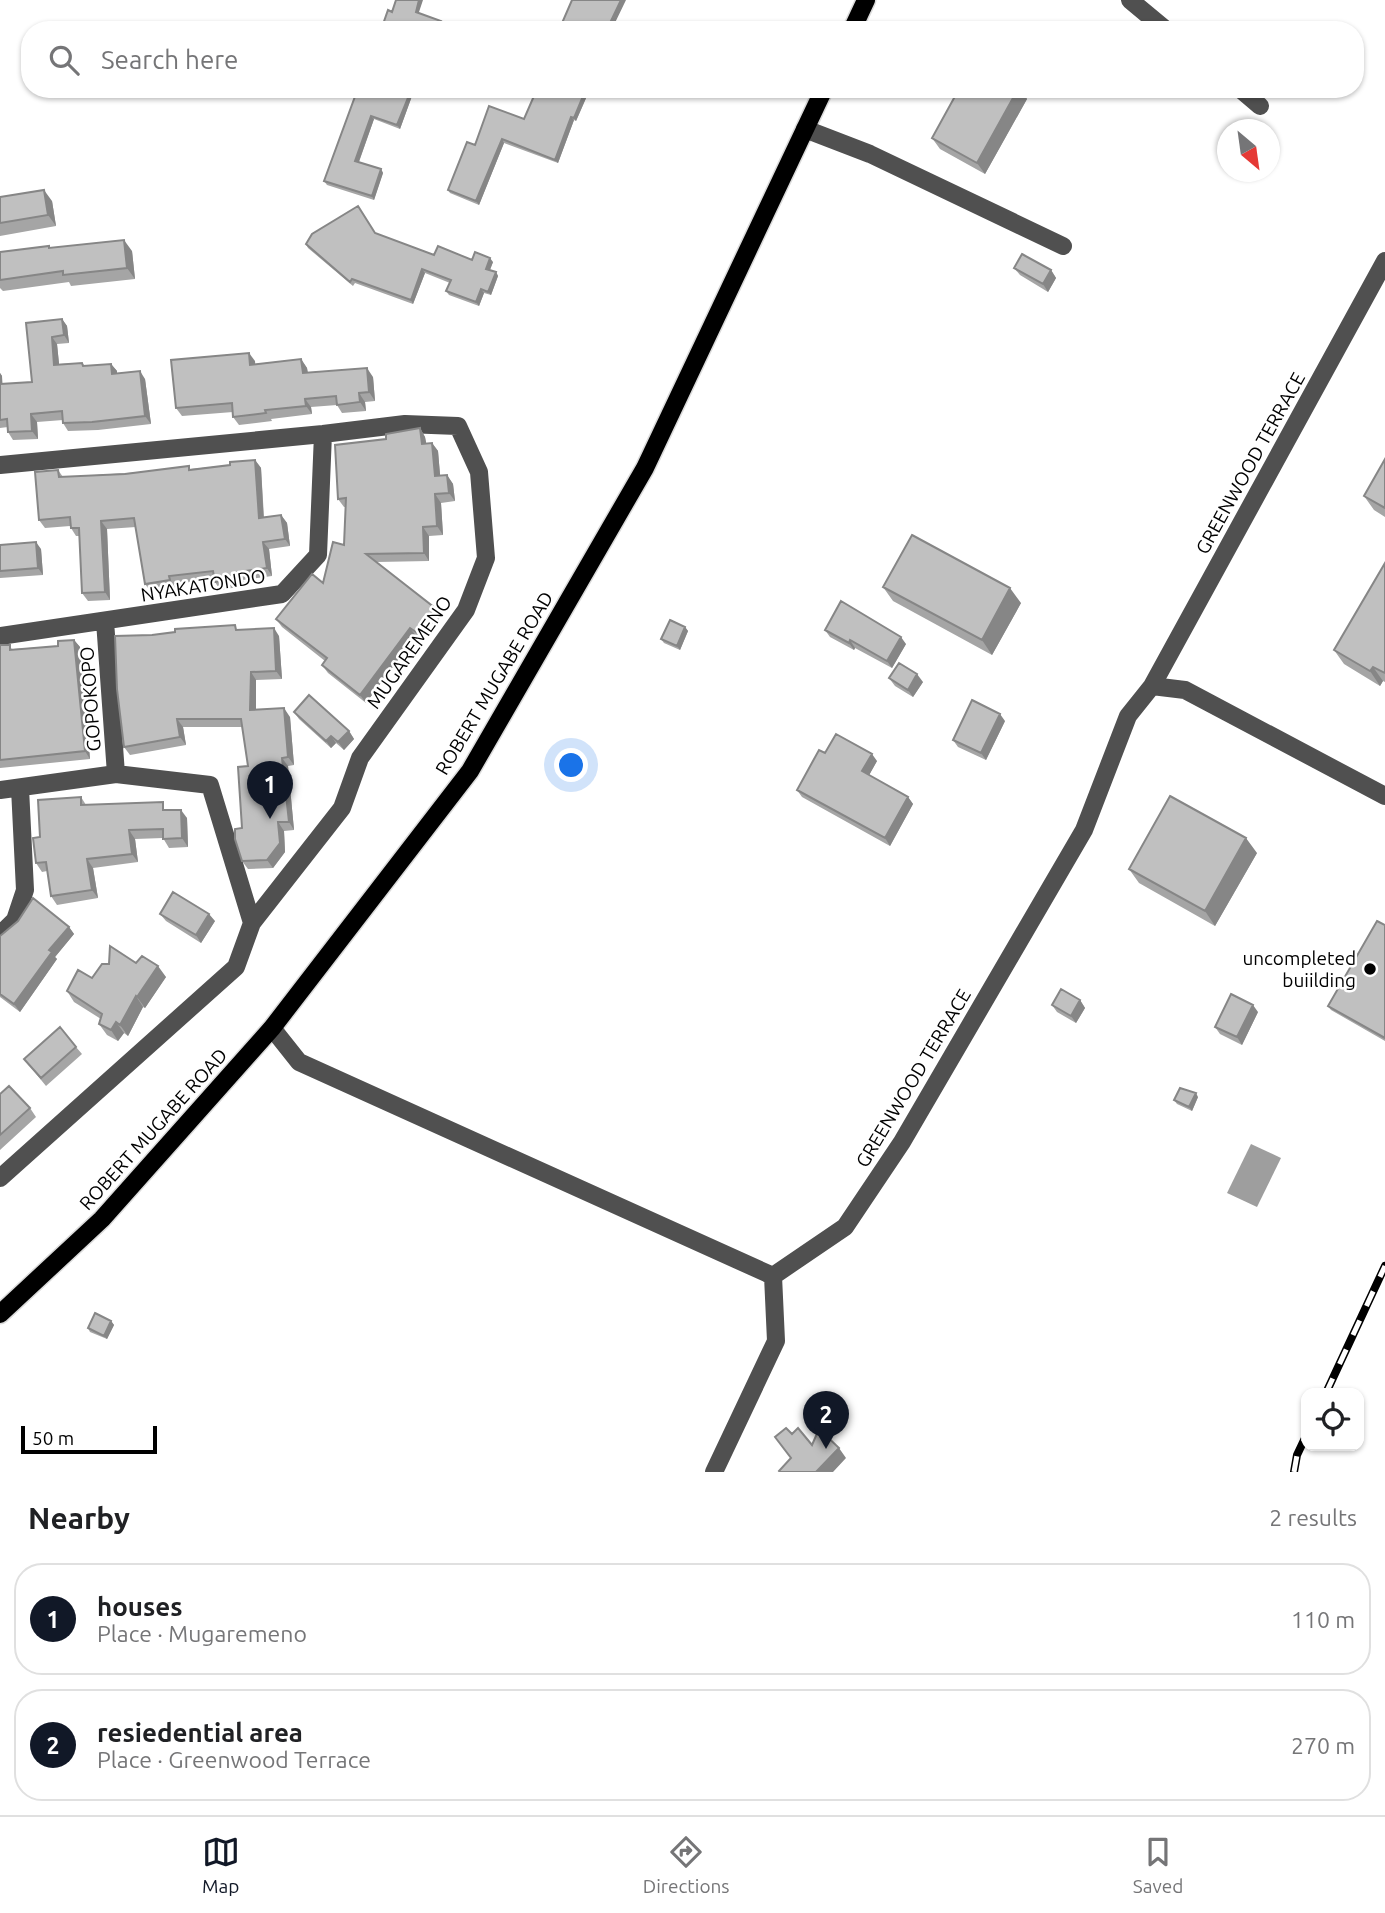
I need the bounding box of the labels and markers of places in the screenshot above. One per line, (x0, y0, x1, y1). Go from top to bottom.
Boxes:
pin: 1 (247, 761, 293, 819)
place label: uncompleted buiilding (1242, 947, 1356, 991)
marker: uncompleted buiilding (1362, 961, 1378, 977)
pin: 2 (803, 1391, 849, 1449)

